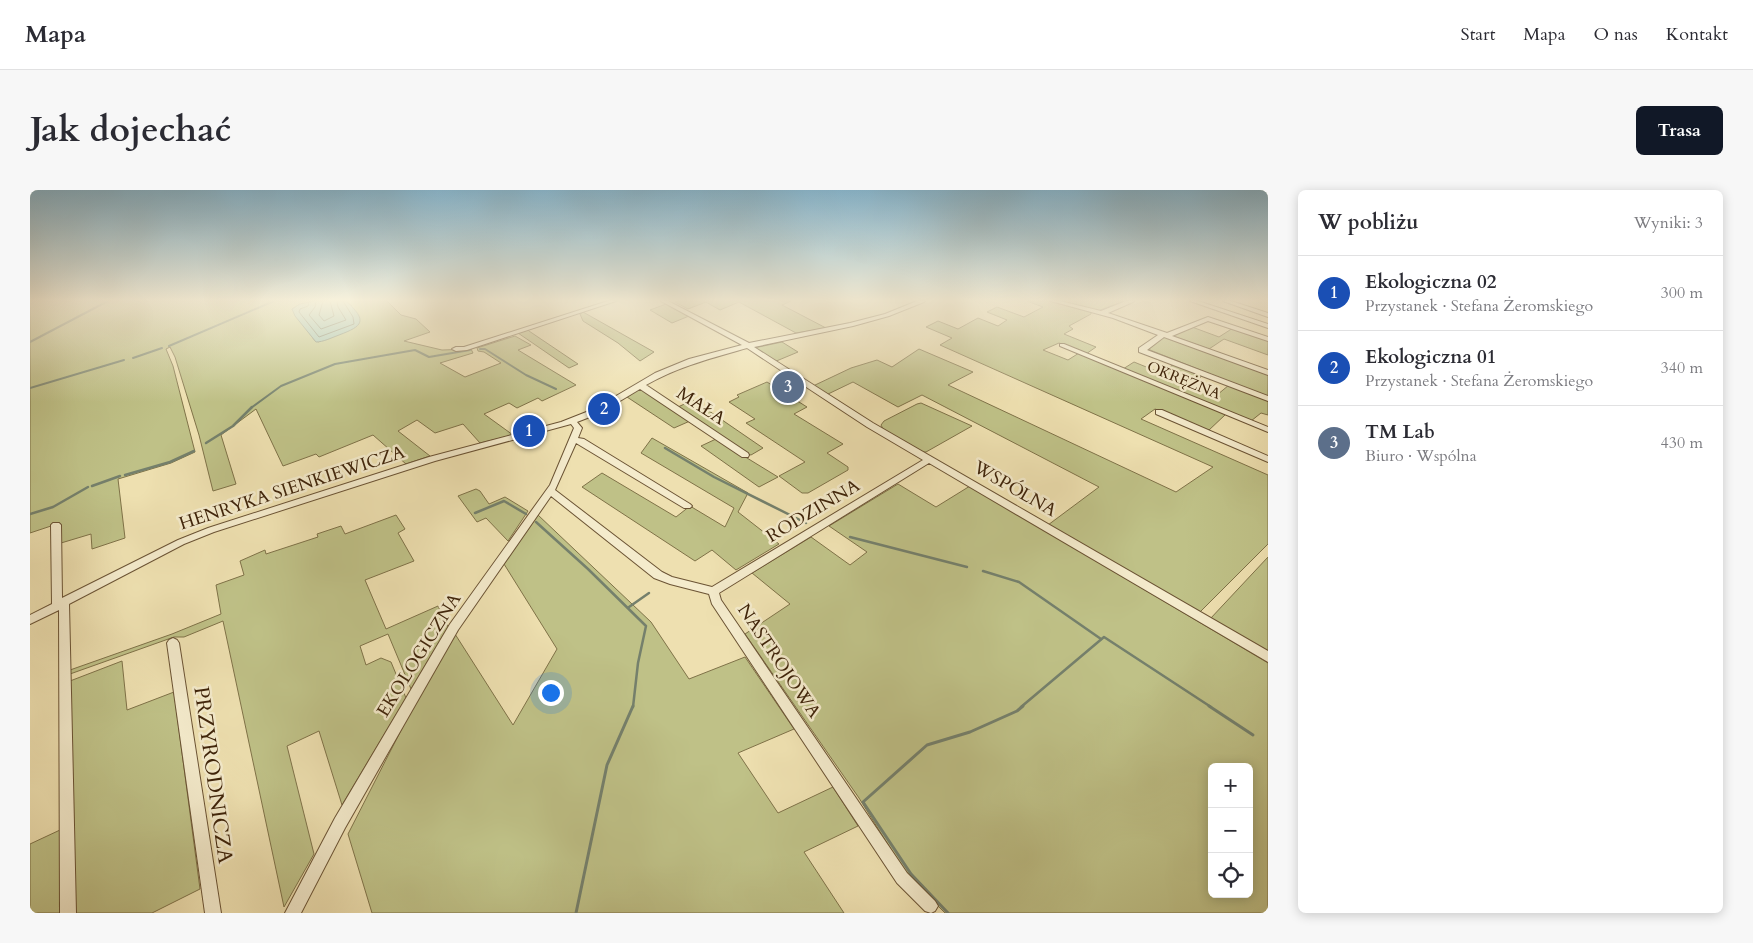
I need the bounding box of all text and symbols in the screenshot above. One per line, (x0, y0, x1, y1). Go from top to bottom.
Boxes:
text: Mapa (25, 18, 86, 51)
text: Start (1461, 22, 1495, 47)
text: Mapa (1523, 22, 1565, 47)
text: O nas (1593, 22, 1638, 47)
text: Kontakt (1666, 22, 1728, 47)
text: Jak dojechać (30, 106, 231, 154)
button: Trasa (1636, 106, 1723, 155)
text: W pobliżu (1318, 208, 1419, 237)
text: Wyniki: 3 (1634, 212, 1703, 234)
text: Ekologiczna 02 (1365, 269, 1497, 295)
text: 1 (1330, 282, 1338, 304)
text: 300 m (1661, 282, 1703, 304)
text: Przystanek · Stefana Żeromskiego (1365, 295, 1593, 317)
text: Ekologiczna 01 (1365, 344, 1497, 370)
street label: OKRĘŻNA (1144, 356, 1224, 404)
text: 2 (1330, 357, 1338, 379)
text: 340 m (1661, 357, 1703, 379)
pin: 3 (772, 368, 804, 406)
text: Przystanek · Stefana Żeromskiego (1365, 370, 1593, 392)
street label: MAŁA (672, 381, 730, 431)
pin: 2 (588, 390, 620, 428)
pin: 1 (513, 412, 545, 450)
text: TM Lab (1365, 419, 1435, 445)
text: 3 (1330, 432, 1338, 454)
text: 430 m (1661, 432, 1703, 454)
street label: HENRYKA SIENKIEWICZA (176, 440, 408, 536)
text: Biuro · Wspólna (1365, 445, 1477, 467)
street label: WSPÓLNA (968, 455, 1062, 523)
street label: RODZINNA (761, 473, 865, 549)
street label: EKOLOGICZNA (371, 588, 467, 722)
street label: NASTROJOWA (732, 599, 827, 723)
your location (538, 680, 564, 706)
street label: PRZYRODNICZA (186, 685, 240, 865)
map controls (1208, 763, 1253, 898)
button: + (1208, 763, 1253, 808)
button: − (1208, 808, 1253, 853)
button: locate (1208, 853, 1253, 898)

